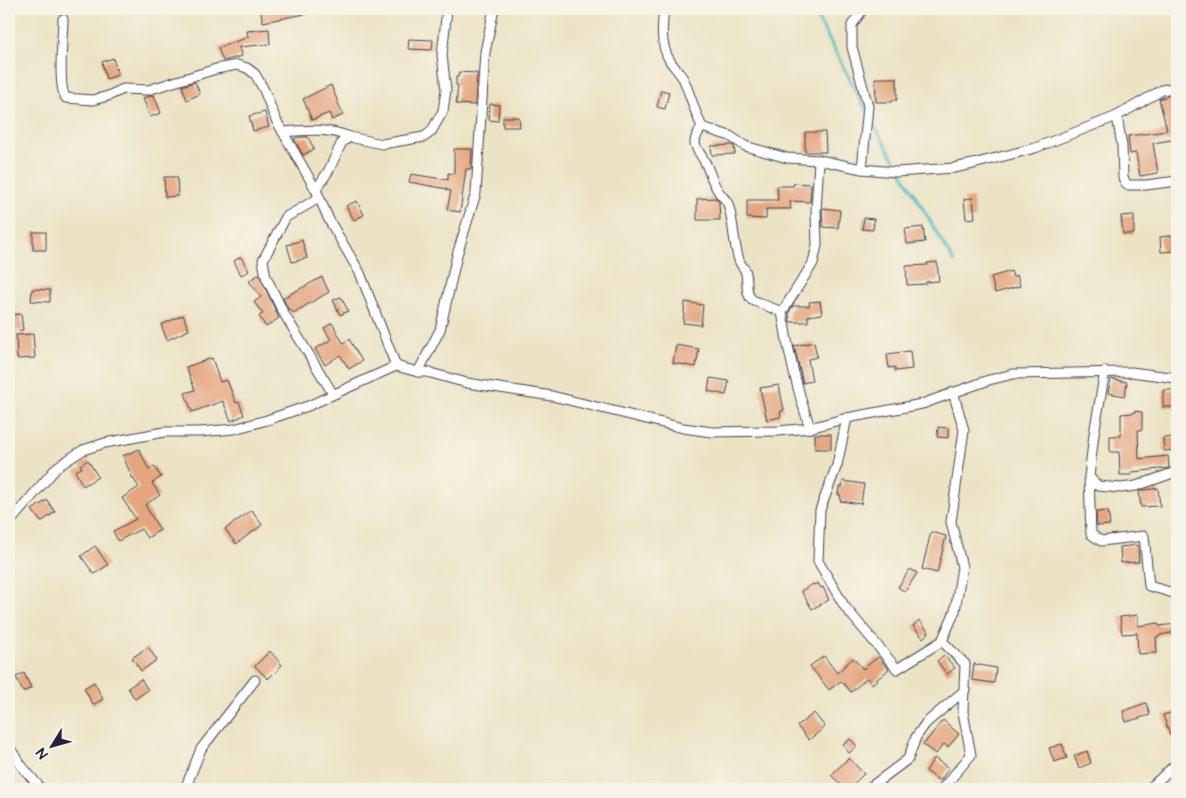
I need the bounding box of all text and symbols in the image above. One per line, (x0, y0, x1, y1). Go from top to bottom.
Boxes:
north arrow (28, 720, 78, 770)
text: N (32, 744, 53, 763)

